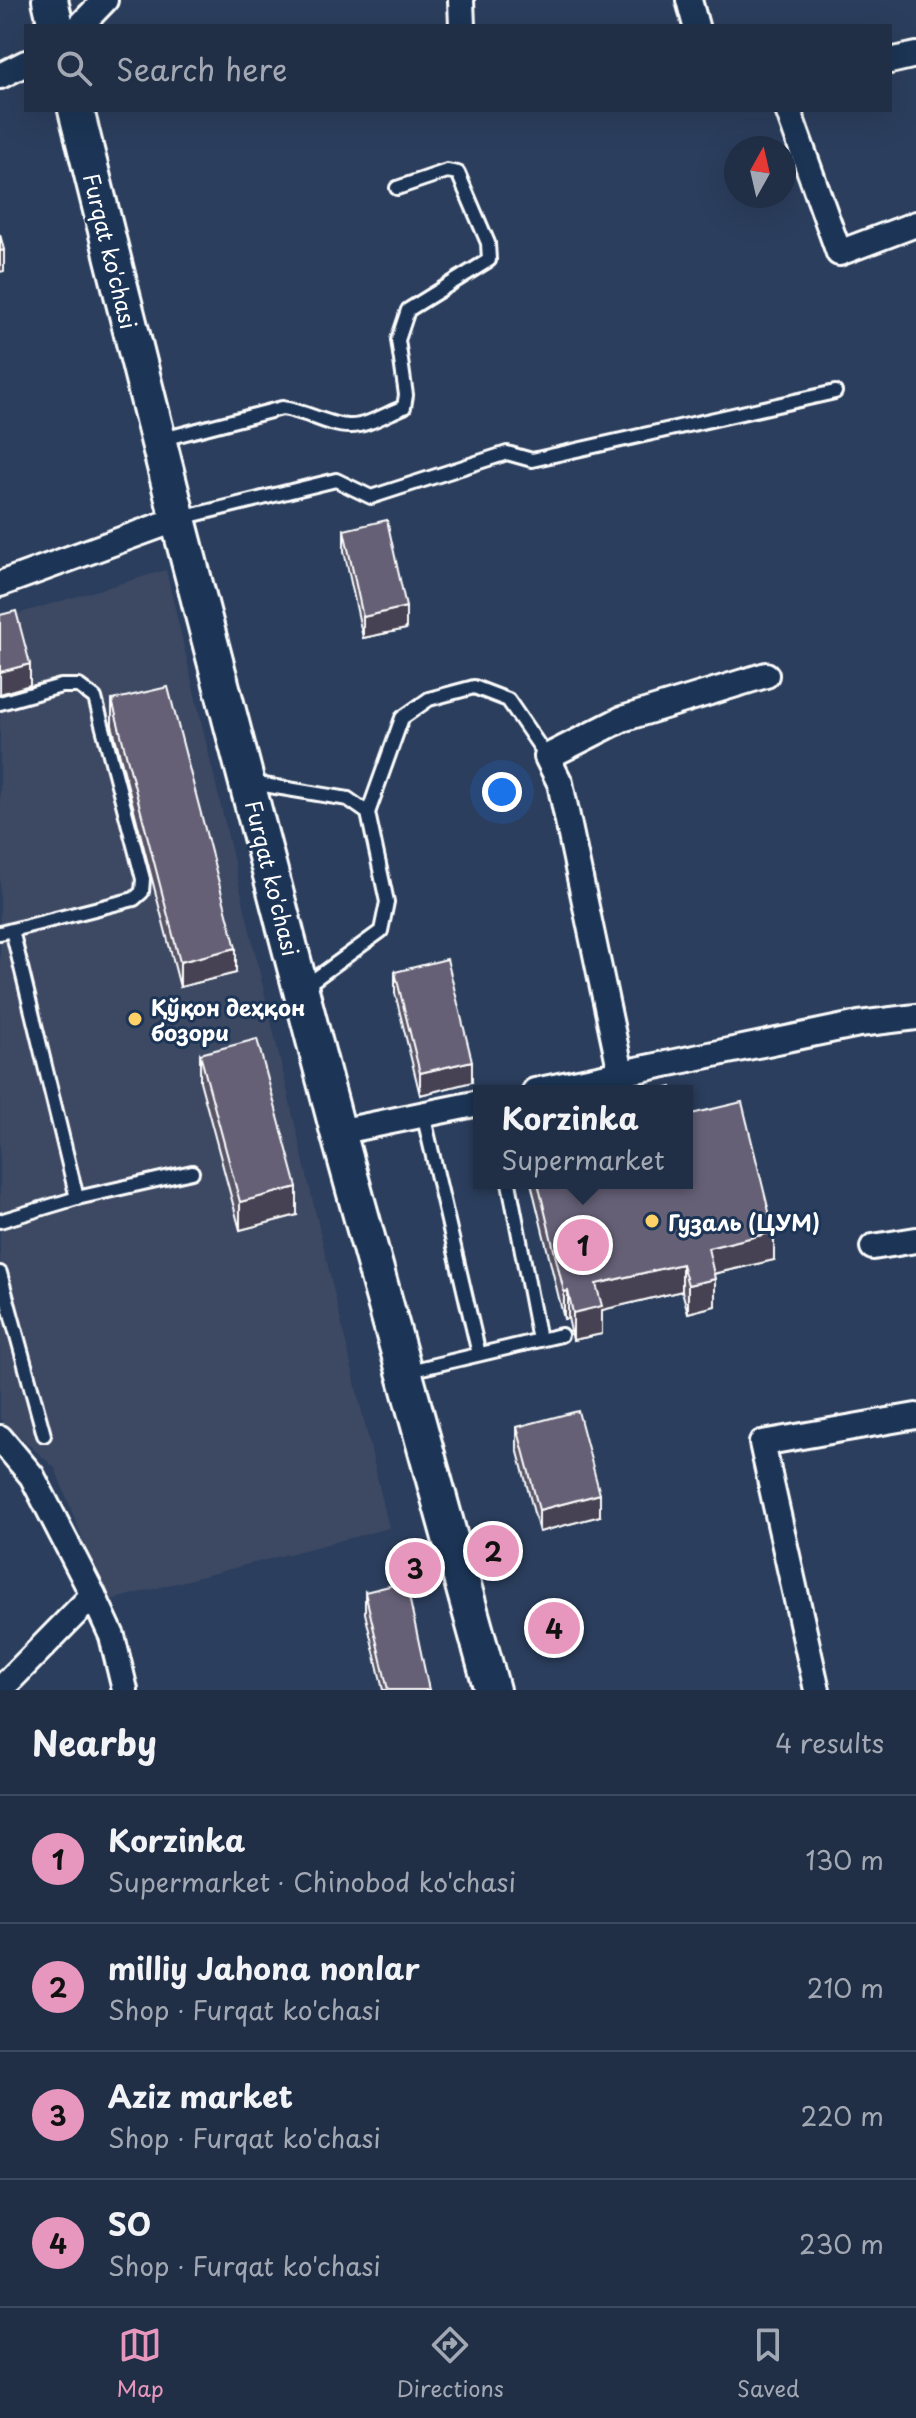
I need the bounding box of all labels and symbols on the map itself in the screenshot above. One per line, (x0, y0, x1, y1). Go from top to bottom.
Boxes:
north arrow (724, 136, 796, 208)
street label: Furqat ko'chasi (76, 170, 146, 332)
your location (482, 772, 522, 812)
street label: Furqat ko'chasi (238, 797, 308, 959)
place label: Қўқон деҳқон бозори (151, 990, 305, 1048)
marker: Қўқон деҳқон бозори (126, 1010, 144, 1028)
place label: Гузаль (ЦУМ) (668, 1205, 820, 1238)
marker: Гузаль (ЦУМ) (643, 1212, 661, 1230)
pin: 1 (557, 1215, 609, 1275)
pin: 2 (467, 1521, 519, 1581)
pin: 3 (389, 1538, 441, 1598)
pin: 4 (528, 1598, 580, 1658)

